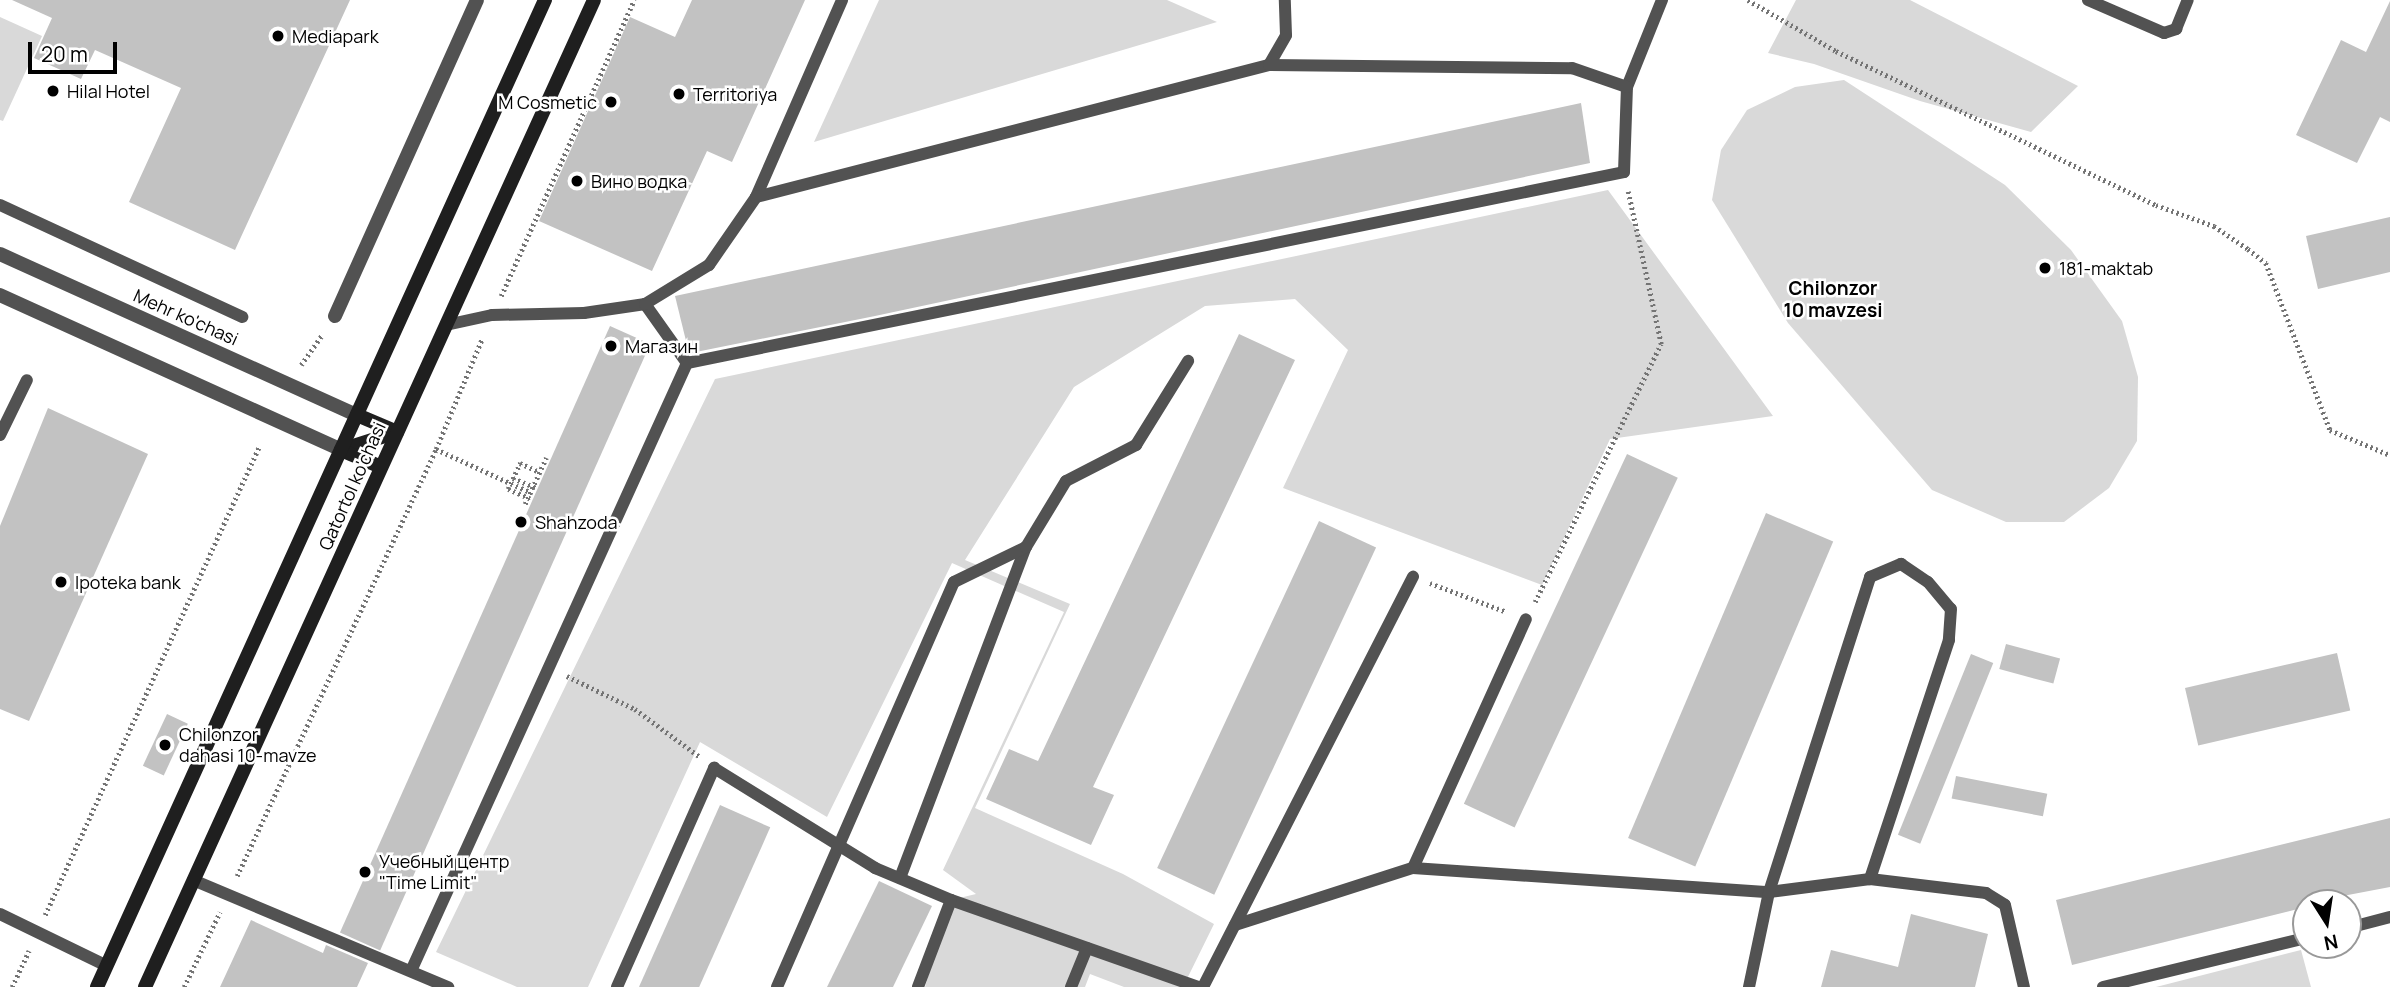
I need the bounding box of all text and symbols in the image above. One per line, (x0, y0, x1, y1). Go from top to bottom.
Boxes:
place label: Mediapark (292, 25, 379, 47)
scale bar (32, 28, 121, 72)
marker: Mediapark (270, 28, 286, 44)
text: 20 m (41, 40, 88, 68)
place label: Hilal Hotel (67, 80, 150, 102)
marker: Hilal Hotel (45, 83, 61, 99)
place label: Territoriya (693, 83, 777, 105)
marker: Territoriya (671, 86, 687, 102)
place label: M Cosmetic (498, 91, 597, 113)
marker: M Cosmetic (603, 94, 619, 110)
place label: Вино водка (591, 170, 687, 192)
marker: Вино водка (569, 173, 585, 189)
place label: 181-maktab (2059, 257, 2153, 279)
marker: 181-maktab (2037, 260, 2053, 276)
district label: Chilonzor 10 mavzesi (1783, 278, 1883, 322)
street label: Mehr ko'chasi (130, 284, 242, 350)
place label: Магазин (625, 335, 698, 357)
marker: Магазин (603, 338, 619, 354)
street label: Qatortol ko'chasi (314, 419, 390, 553)
place label: Shahzoda (535, 511, 618, 533)
marker: Shahzoda (513, 514, 529, 530)
place label: Ipoteka bank (75, 571, 181, 593)
marker: Ipoteka bank (53, 574, 69, 590)
place label: Chilonzor dahasi 10-mavze (179, 724, 317, 766)
marker: Chilonzor dahasi 10-mavze (157, 737, 173, 753)
place label: Учебный центр "Time Limit" (379, 851, 509, 894)
marker: Учебный центр "Time Limit" (357, 864, 373, 880)
north arrow (2292, 889, 2362, 959)
text: N (2322, 928, 2340, 957)

